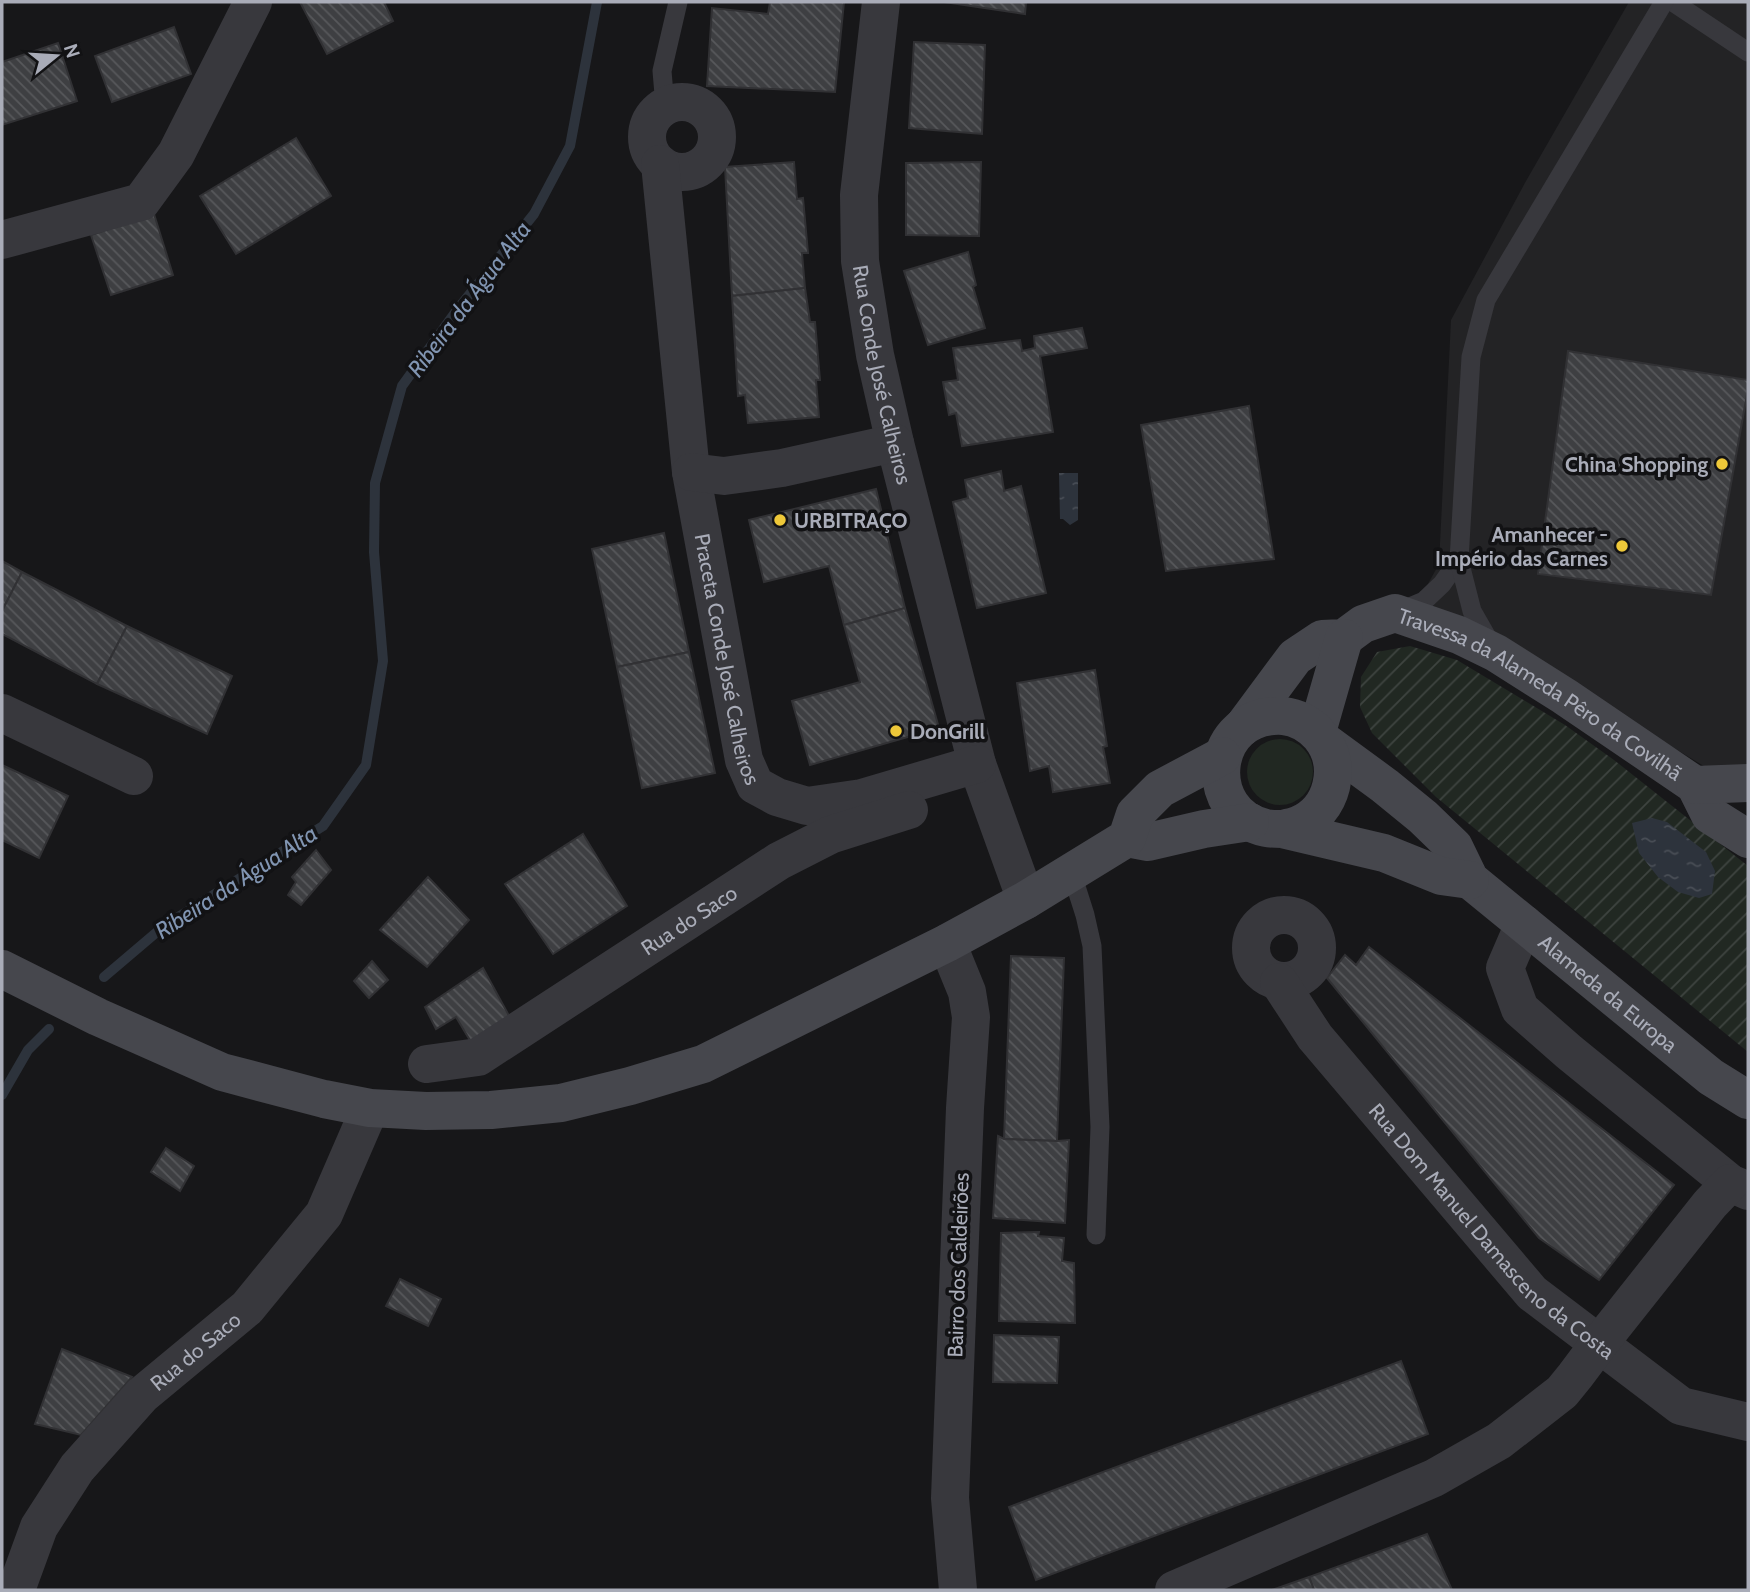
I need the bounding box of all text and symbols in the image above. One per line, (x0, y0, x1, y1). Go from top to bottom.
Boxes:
north arrow (21, 21, 91, 91)
text: N (59, 41, 85, 61)
water label: Ribeira da Água Alta (400, 214, 537, 382)
street label: Rua Conde José Calheiros (848, 263, 918, 487)
place label: China Shopping (1565, 452, 1708, 477)
marker: China Shopping (1714, 456, 1730, 472)
place label: URBITRAÇO (794, 508, 908, 533)
marker: URBITRAÇO (772, 512, 788, 528)
place label: Amanhecer - Império das Carnes (1435, 522, 1608, 571)
street label: Praceta Conde José Calheiros (690, 531, 766, 789)
marker: Amanhecer - Império das Carnes (1614, 538, 1630, 554)
street label: Travessa da Alameda Pêro da Covilhã (1395, 602, 1687, 785)
place label: DonGrill (910, 719, 986, 744)
marker: DonGrill (888, 723, 904, 739)
water label: Ribeira da Água Alta (149, 817, 322, 945)
street label: Rua do Saco (636, 879, 741, 960)
street label: Alameda da Europa (1534, 929, 1683, 1057)
street label: Rua Dom Manuel Damasceno da Costa (1364, 1098, 1620, 1364)
street label: Bairro dos Caldeirões (942, 1172, 974, 1358)
street label: Rua do Saco (145, 1306, 245, 1396)

